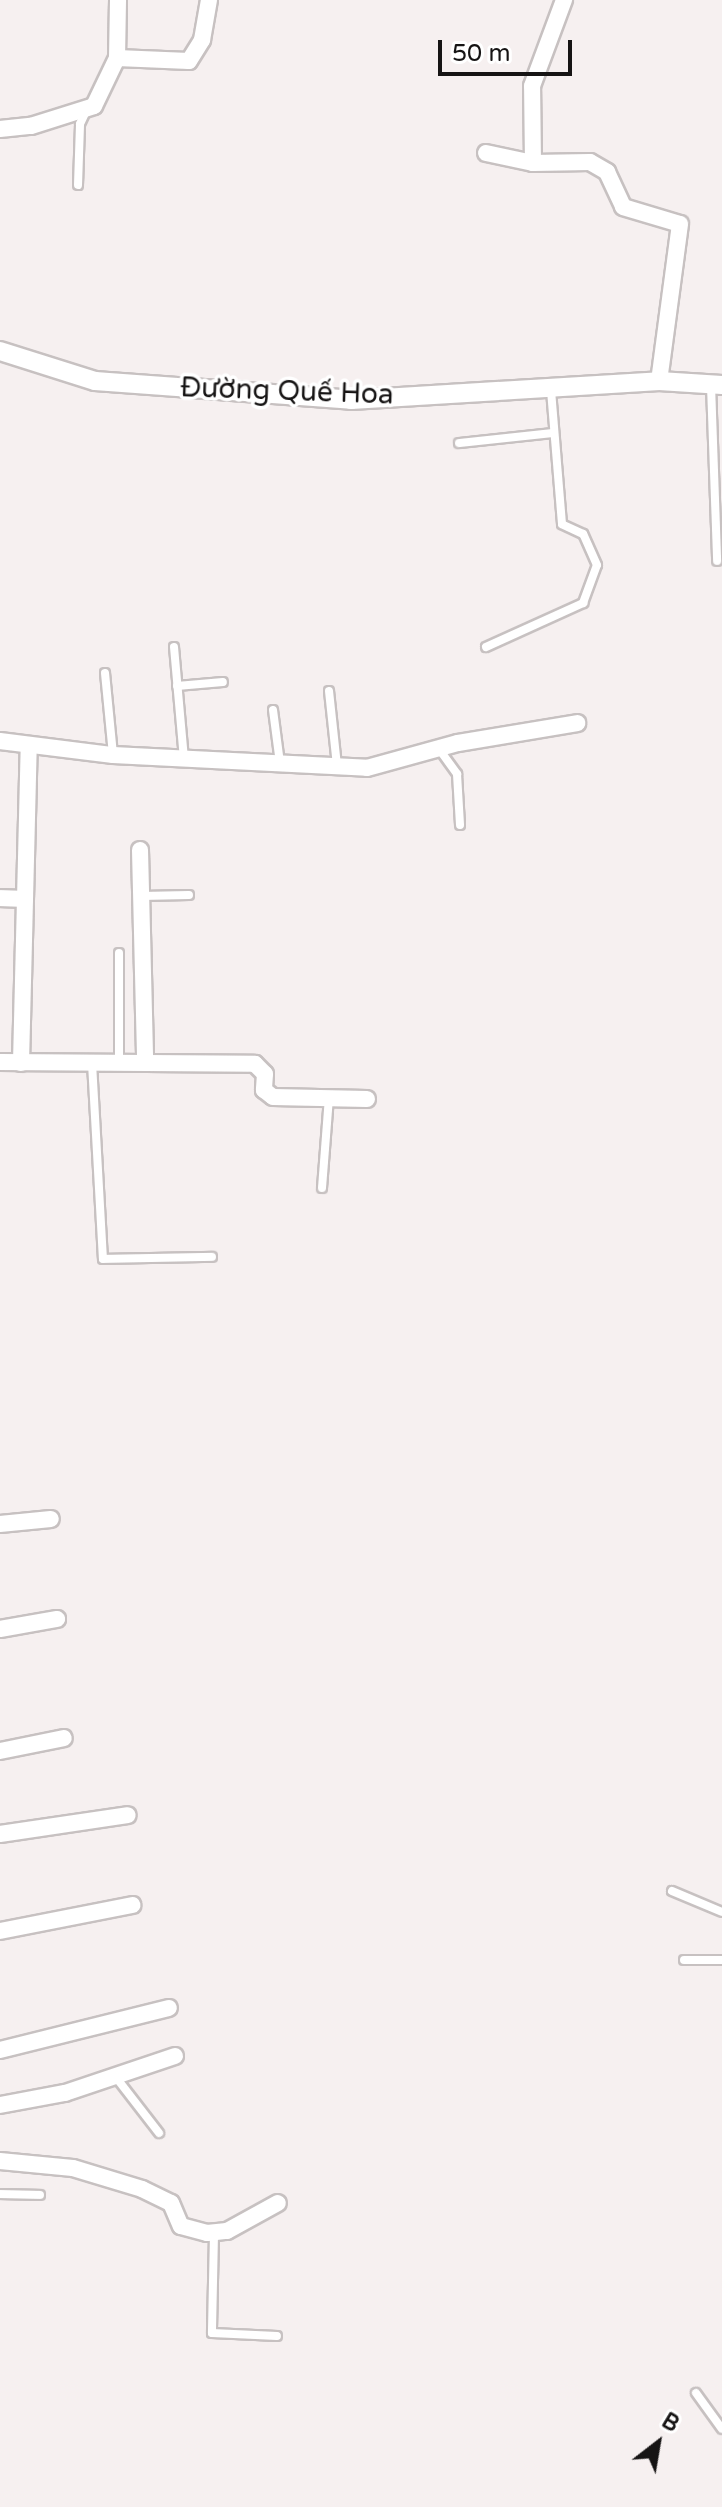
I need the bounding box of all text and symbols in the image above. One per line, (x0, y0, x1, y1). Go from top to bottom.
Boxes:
scale bar (442, 24, 576, 74)
text: 50 m (452, 39, 510, 68)
street label: Đường Quế Hoa (180, 370, 394, 412)
north arrow (618, 2403, 698, 2483)
text: B (657, 2407, 684, 2437)

